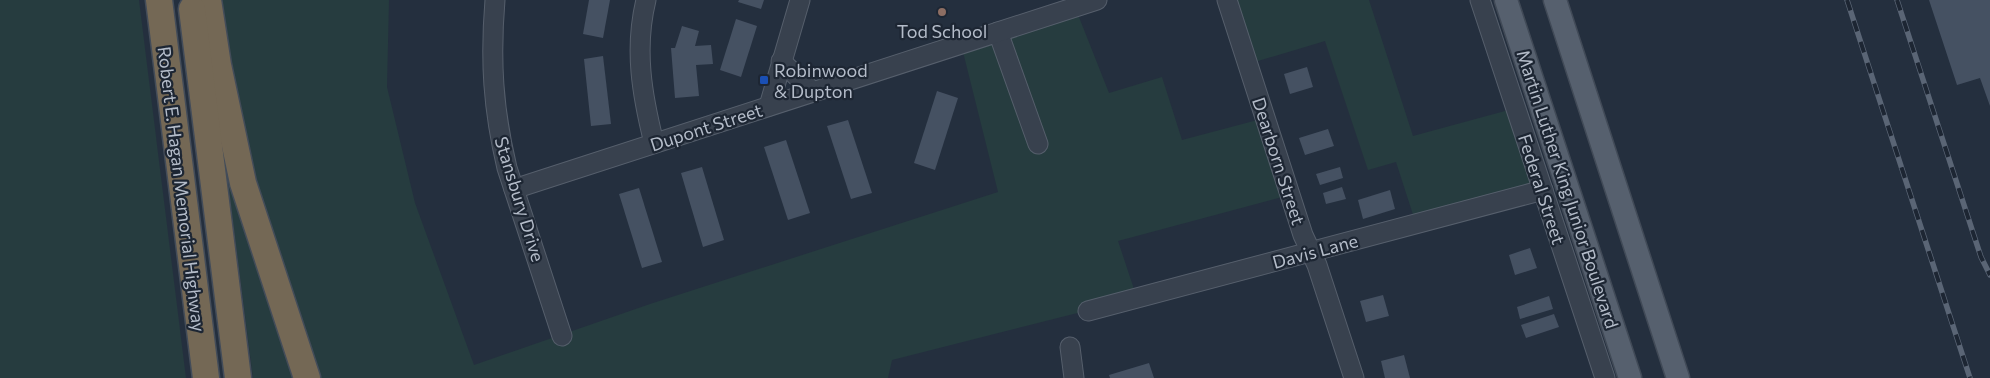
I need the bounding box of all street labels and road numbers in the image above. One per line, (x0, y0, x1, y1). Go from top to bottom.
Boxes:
street label: Robert E. Hagan Memorial Highway (154, 45, 210, 333)
street label: Martin Luther King Junior Boulevard (1513, 47, 1623, 331)
street label: Dearborn Street (1248, 95, 1310, 227)
street label: Dupont Street (647, 99, 765, 155)
street label: Federal Street (1514, 131, 1570, 247)
street label: Stansbury Drive (491, 134, 549, 264)
street label: Davis Lane (1270, 229, 1360, 273)

